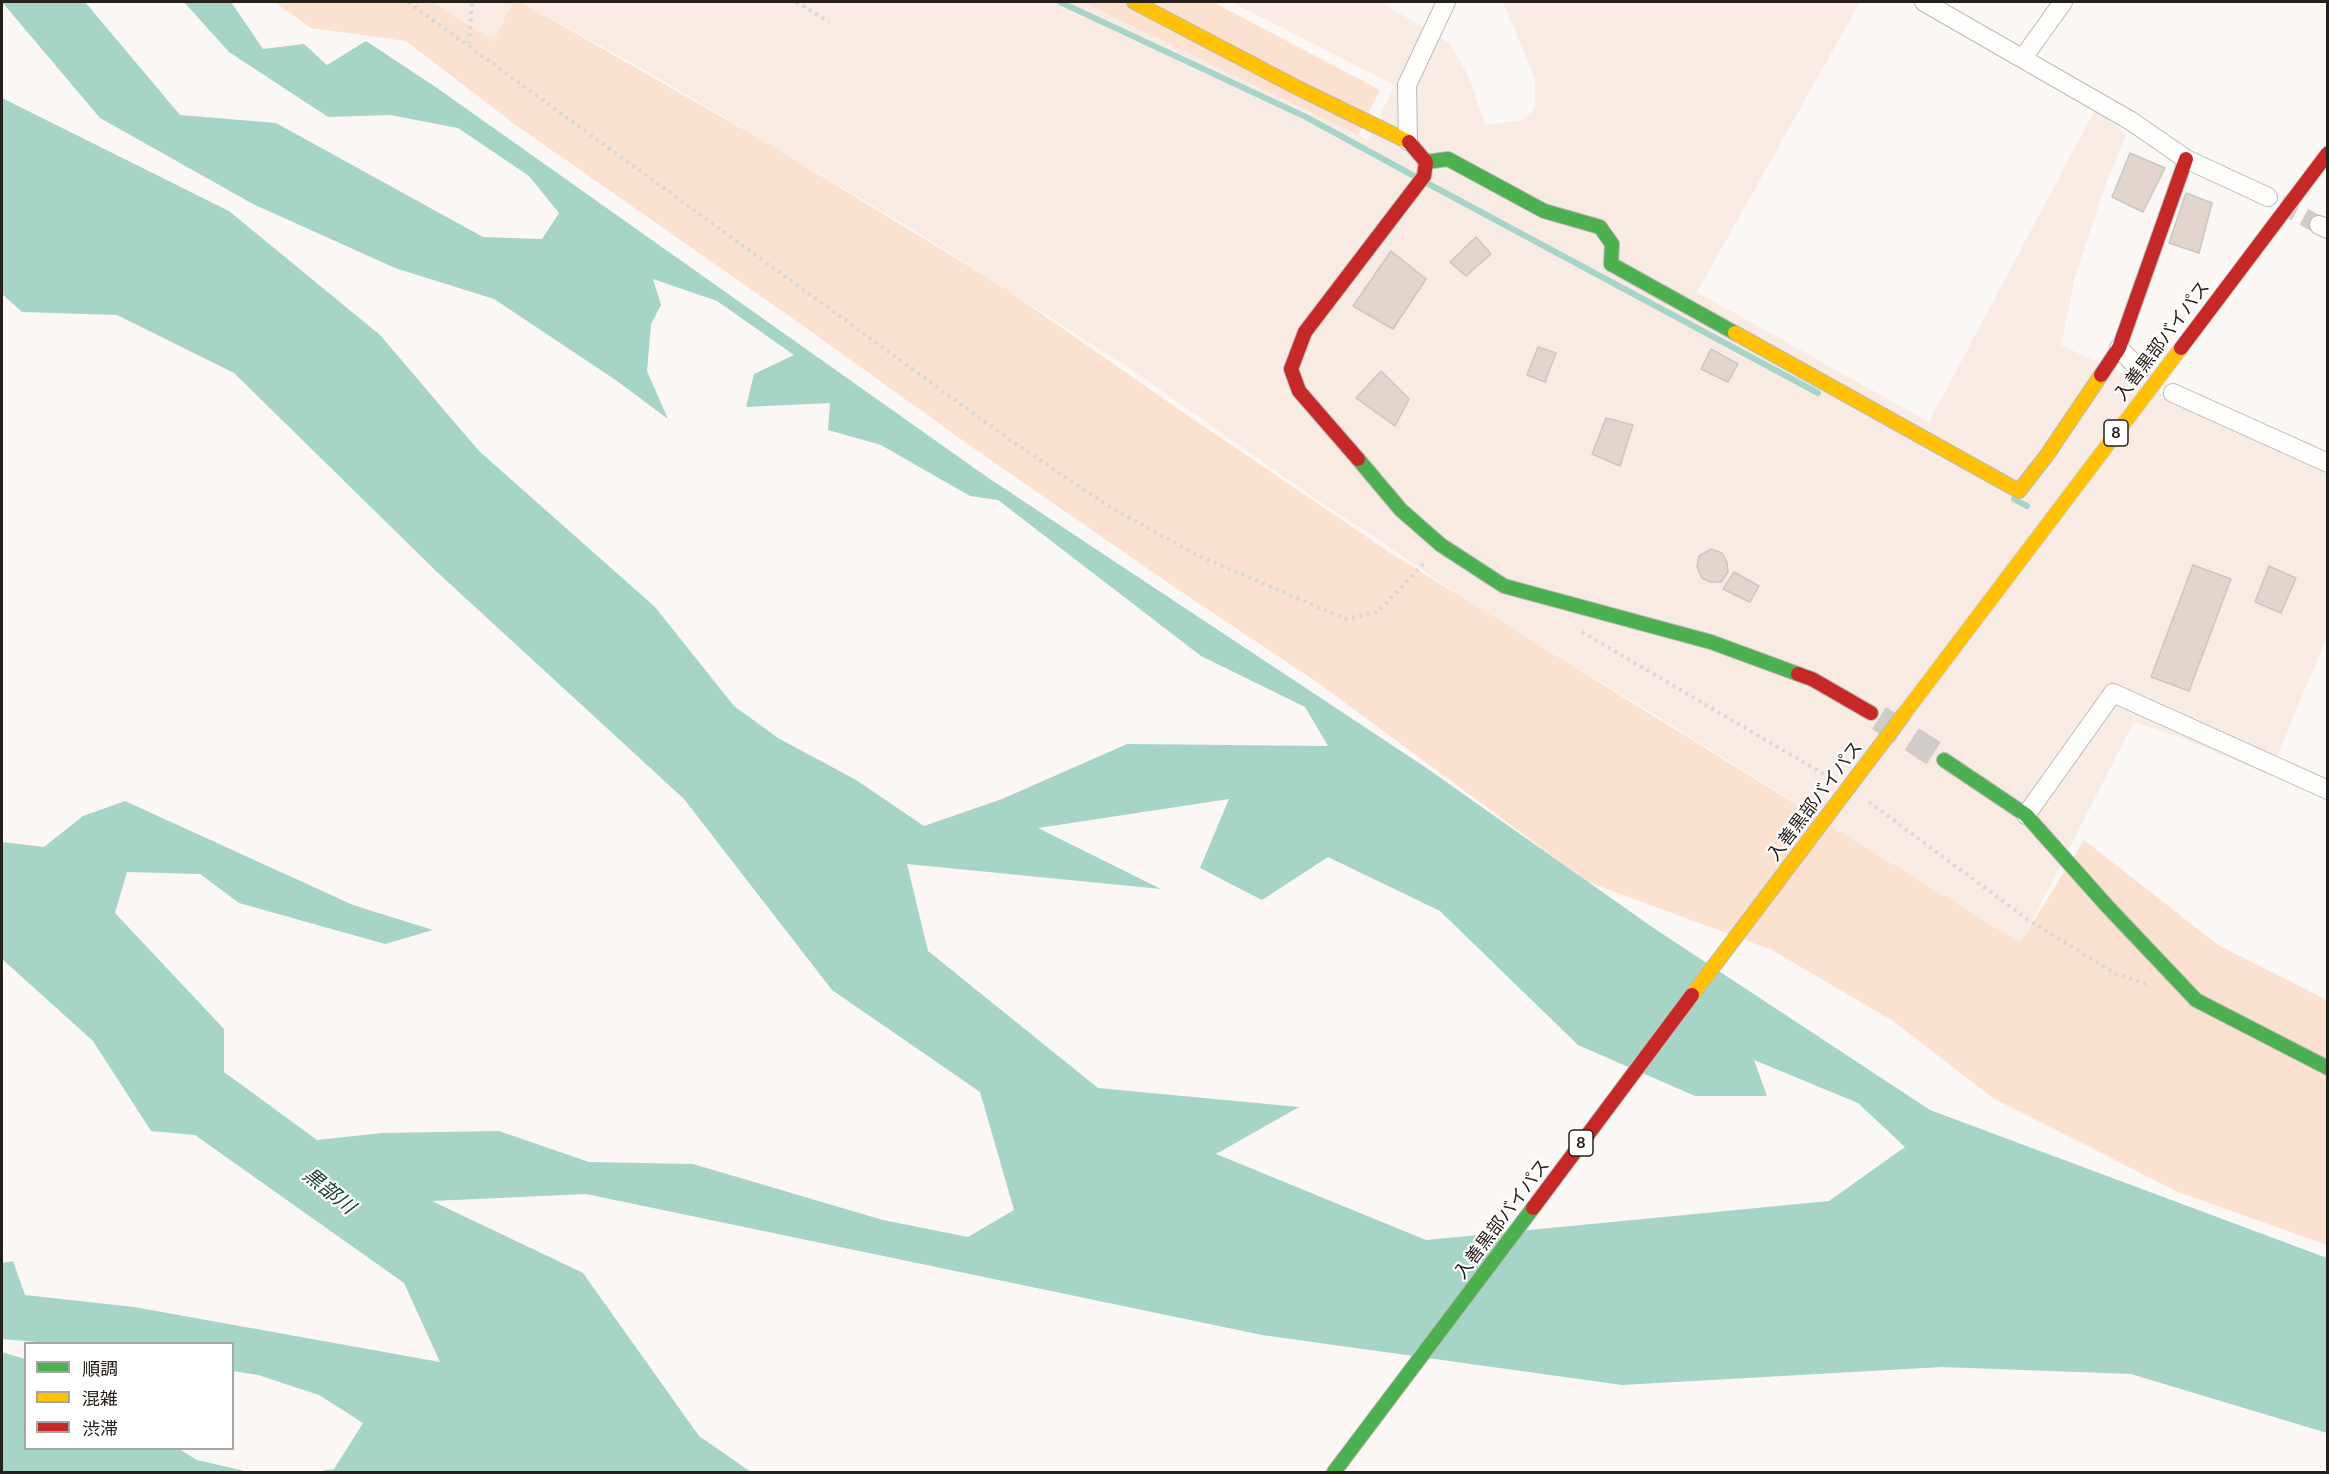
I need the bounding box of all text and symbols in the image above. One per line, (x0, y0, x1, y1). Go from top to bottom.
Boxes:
street label: 入善黒部バイパス (2110, 277, 2214, 405)
road number: 8 (2104, 420, 2128, 446)
street label: 入善黒部バイパス (1763, 737, 1867, 865)
road number: 8 (1569, 1130, 1593, 1156)
street label: 入善黒部バイパス (1450, 1155, 1554, 1283)
water label: 黒部川 (298, 1163, 360, 1219)
legend (24, 1342, 234, 1450)
text: 順調 (82, 1357, 118, 1379)
text: 混雑 (82, 1387, 118, 1409)
text: 渋滞 (82, 1417, 118, 1439)

